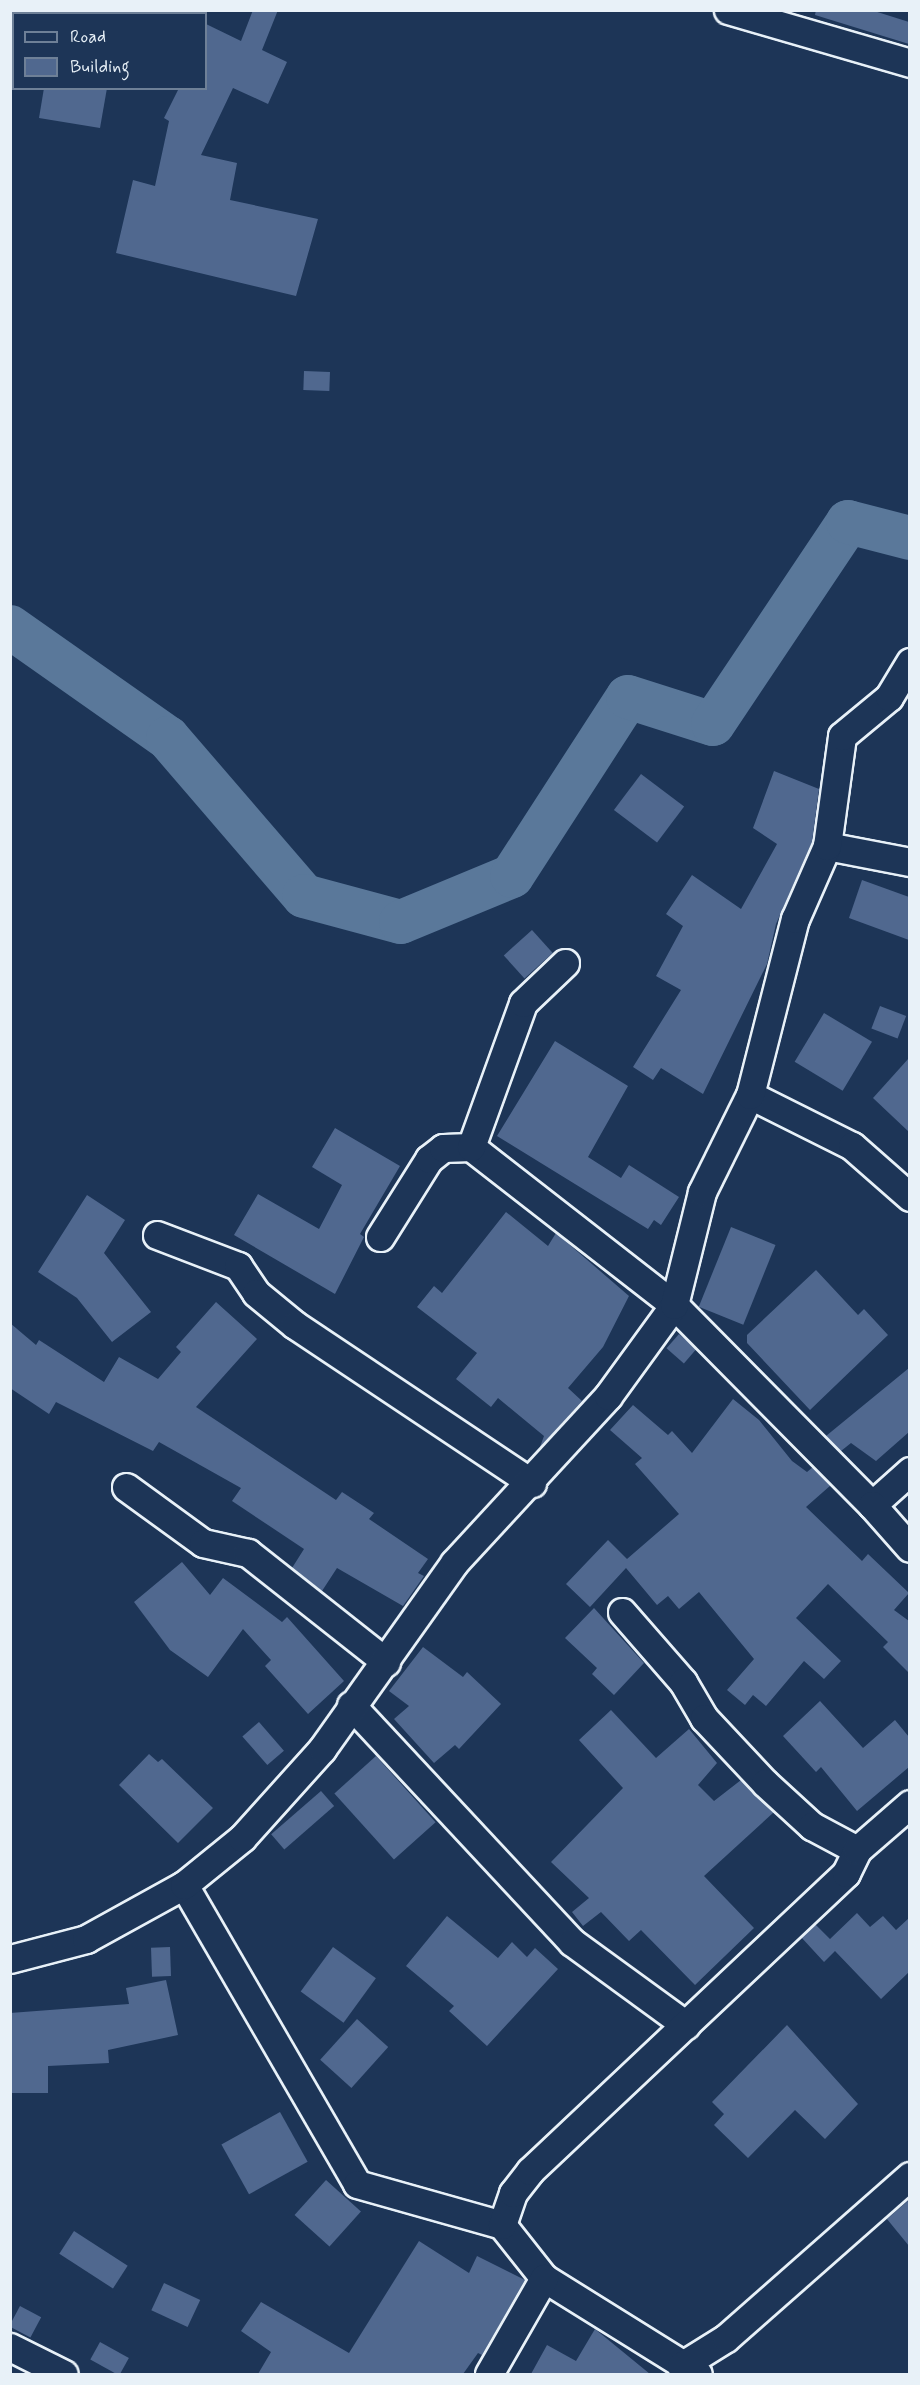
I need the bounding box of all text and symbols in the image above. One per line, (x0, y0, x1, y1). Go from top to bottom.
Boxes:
legend (12, 12, 207, 90)
text: Road (70, 25, 106, 49)
text: Building (70, 55, 130, 79)

